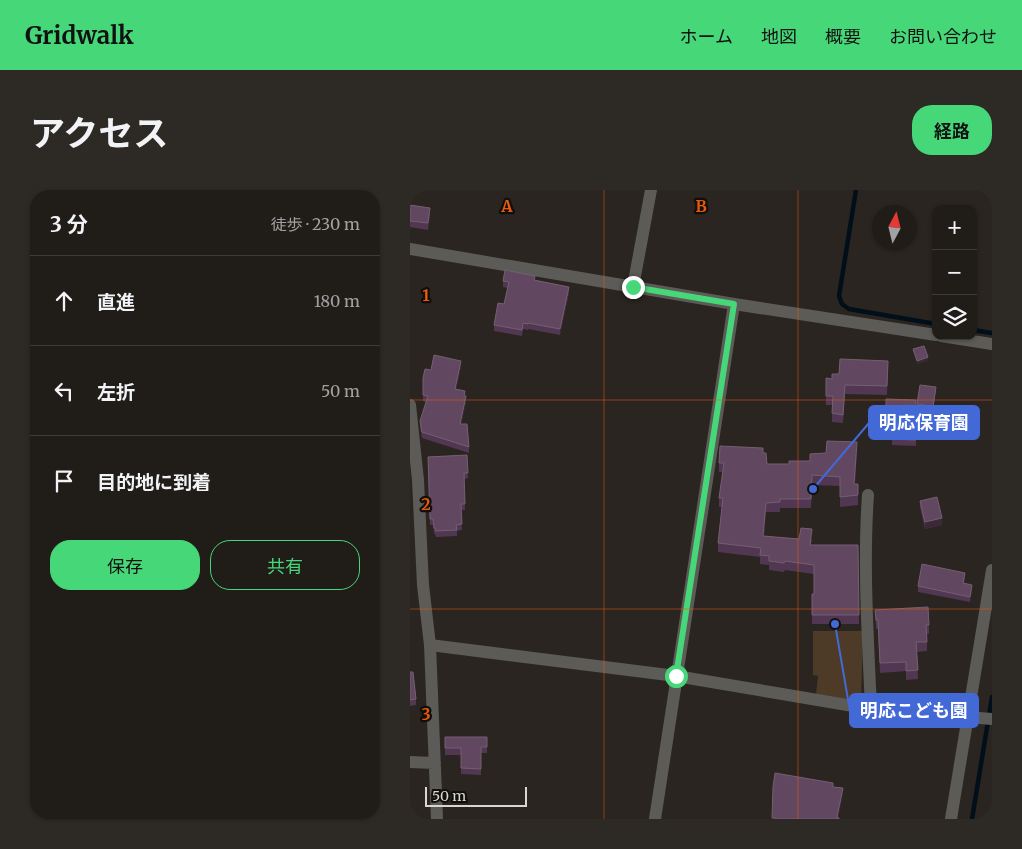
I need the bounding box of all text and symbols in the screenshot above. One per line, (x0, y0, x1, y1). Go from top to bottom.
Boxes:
text: Gridwalk (25, 20, 134, 51)
text: ホーム (680, 25, 733, 48)
text: 地図 (761, 25, 797, 48)
text: 概要 (825, 25, 861, 48)
text: お問い合わせ (889, 25, 997, 48)
button: 経路 (912, 105, 992, 155)
text: アクセス (30, 112, 168, 156)
text: A (500, 196, 513, 216)
text: B (695, 196, 707, 216)
north arrow (872, 205, 917, 250)
map controls (932, 205, 977, 340)
button: + (932, 205, 977, 250)
text: 3 分 (50, 211, 88, 238)
text: 徒歩 · 230 m (271, 214, 360, 234)
button: − (932, 250, 977, 295)
route end (622, 276, 645, 299)
text: 1 (422, 285, 430, 305)
icon: ahead (50, 287, 78, 315)
text: 直進 (97, 290, 135, 314)
text: 180 m (314, 291, 360, 311)
button: layers (932, 295, 977, 340)
icon: left (50, 377, 78, 405)
text: 左折 (97, 380, 135, 404)
text: 50 m (321, 381, 360, 401)
callout: 明応保育園 (869, 406, 979, 439)
text: 明応保育園 (879, 411, 969, 434)
icon: arrive (50, 467, 78, 495)
text: 目的地に到着 (97, 470, 211, 494)
text: 2 (421, 494, 431, 514)
button: 保存 (50, 540, 200, 590)
button: 共有 (210, 540, 360, 590)
route start (665, 665, 688, 688)
callout: 明応こども園 (850, 694, 978, 727)
text: 明応こども園 (860, 699, 968, 722)
text: 3 (421, 704, 431, 724)
scale bar (425, 784, 528, 807)
text: 50 m (432, 787, 466, 805)

